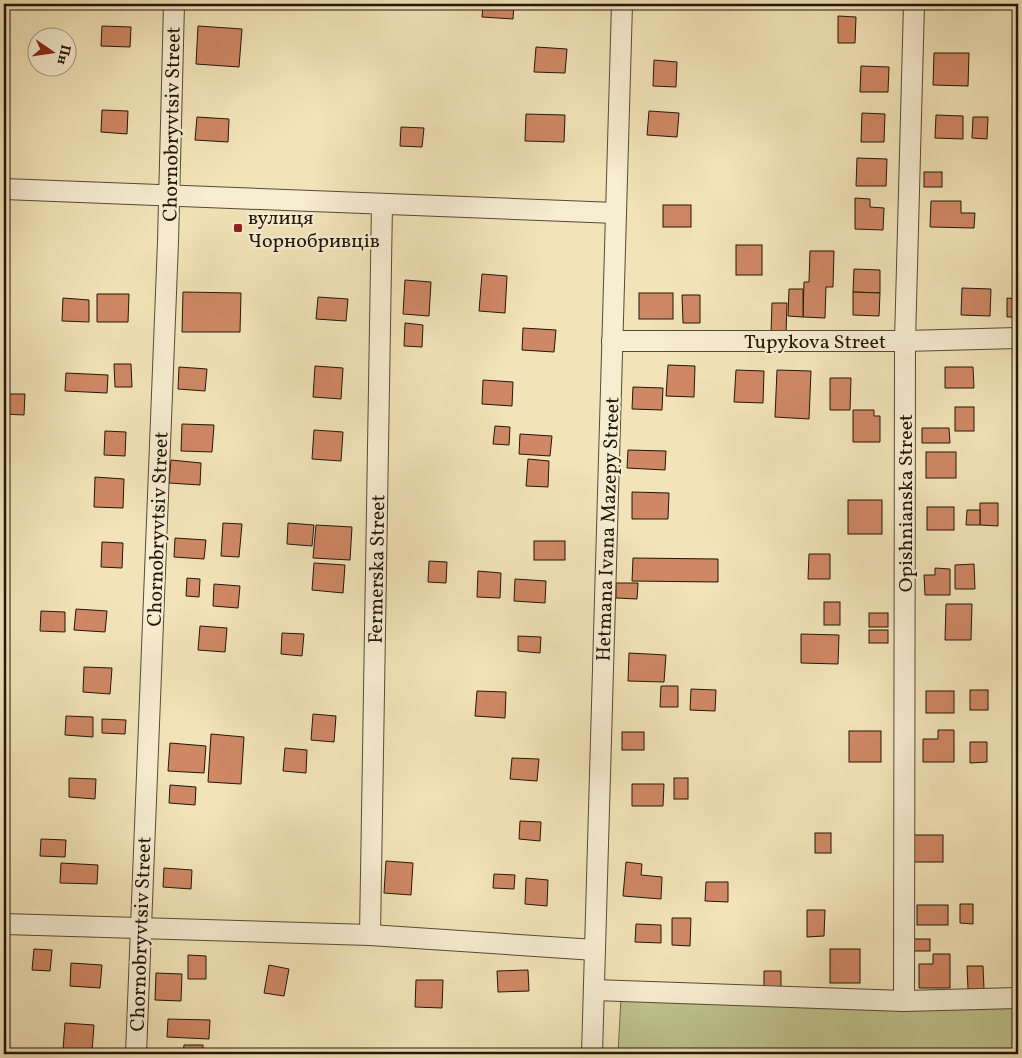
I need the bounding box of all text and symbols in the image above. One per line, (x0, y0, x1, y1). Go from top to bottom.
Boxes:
street label: Chornobryvtsiv Street (157, 26, 189, 222)
north arrow (28, 28, 78, 78)
text: Пн (52, 43, 75, 66)
place label: вулиця Чорнобривців (248, 205, 380, 256)
marker: вулиця Чорнобривців (232, 222, 244, 234)
street label: Tupykova Street (744, 329, 886, 357)
street label: Hetmana Ivana Mazepy Street (590, 396, 628, 662)
street label: Opishnianska Street (893, 414, 921, 592)
street label: Chornobryvtsiv Street (142, 431, 176, 627)
street label: Fermerska Street (363, 494, 393, 644)
street label: Chornobryvtsiv Street (125, 836, 159, 1032)

